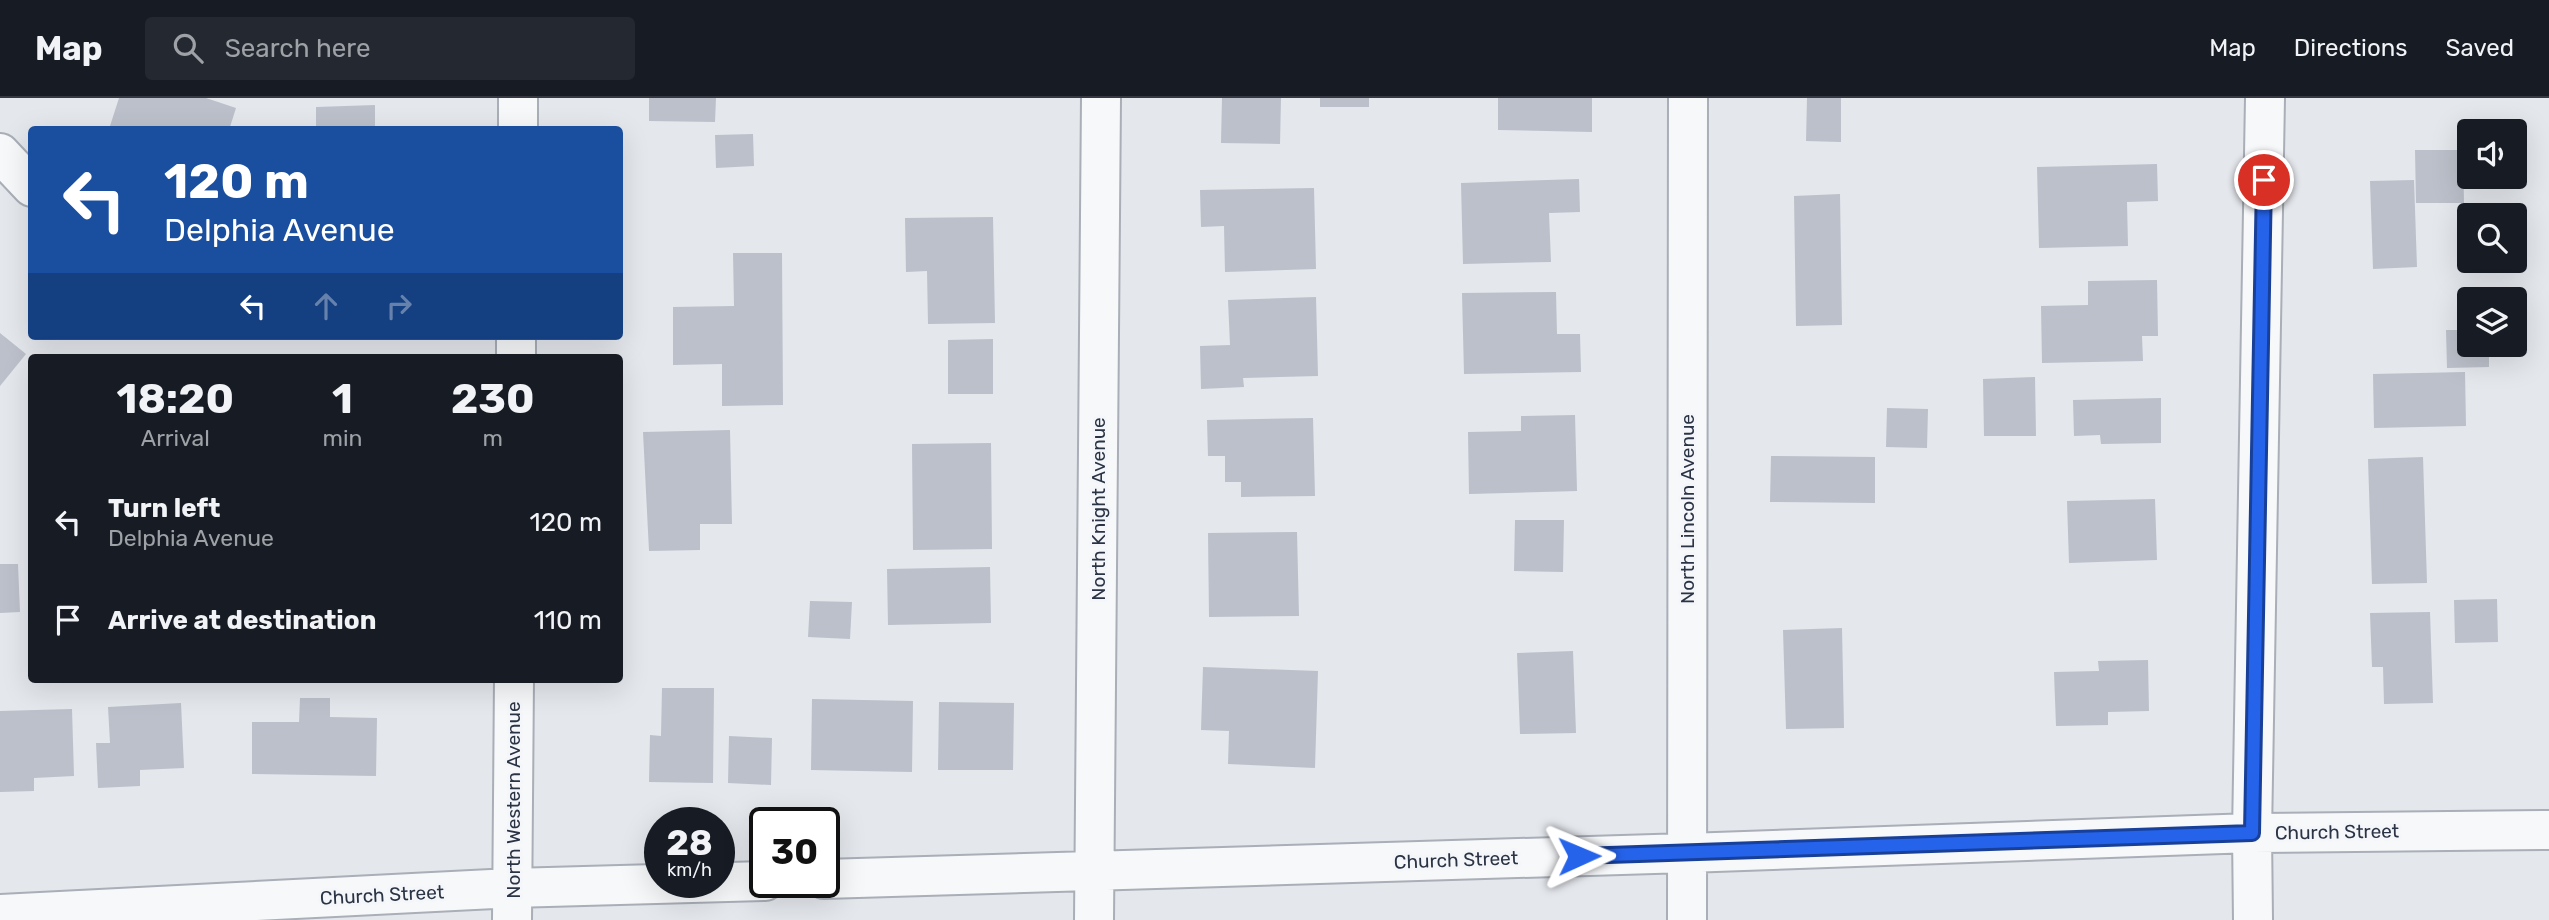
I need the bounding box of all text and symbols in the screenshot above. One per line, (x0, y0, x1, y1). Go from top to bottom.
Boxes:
search box (145, 17, 635, 80)
text: Map (35, 29, 103, 68)
icon: search (169, 29, 207, 67)
text: Search here (225, 33, 370, 64)
text: Map (2209, 34, 2256, 62)
text: Directions (2294, 34, 2407, 62)
text: Saved (2445, 34, 2514, 62)
map controls (2457, 119, 2527, 357)
button: sound (2457, 119, 2527, 189)
pin (2234, 150, 2294, 210)
text: 120 m (164, 152, 309, 210)
icon: left (49, 154, 140, 245)
icon: arrive (2245, 161, 2283, 199)
button: search (2457, 203, 2527, 273)
text: Delphia Avenue (164, 211, 395, 249)
icon: left (234, 287, 272, 325)
icon: ahead (307, 287, 345, 325)
icon: right (380, 287, 418, 325)
button: layers (2457, 287, 2527, 357)
text: 18:20 (117, 374, 234, 424)
text: 1 (332, 374, 353, 424)
text: 230 (451, 374, 534, 424)
street label: North Lincoln Avenue (1676, 414, 1699, 604)
street label: North Knight Avenue (1087, 417, 1110, 601)
text: Arrival (141, 424, 210, 452)
text: min (322, 424, 362, 452)
text: m (482, 424, 503, 452)
text: Turn left (108, 493, 220, 524)
icon: left (49, 503, 87, 541)
text: 120 m (530, 507, 602, 538)
text: Delphia Avenue (108, 524, 274, 552)
icon: arrive (49, 601, 87, 639)
text: Arrive at destination (108, 605, 376, 636)
text: 110 m (534, 605, 602, 636)
street label: North Western Avenue (502, 701, 525, 899)
speed limit sign: 30 (749, 807, 840, 898)
position arrow (1542, 819, 1616, 893)
street label: Church Street (2275, 819, 2400, 845)
text: 28 (666, 822, 713, 864)
street label: Church Street (1393, 846, 1519, 874)
text: km/h (667, 859, 712, 881)
street label: Church Street (319, 880, 445, 910)

